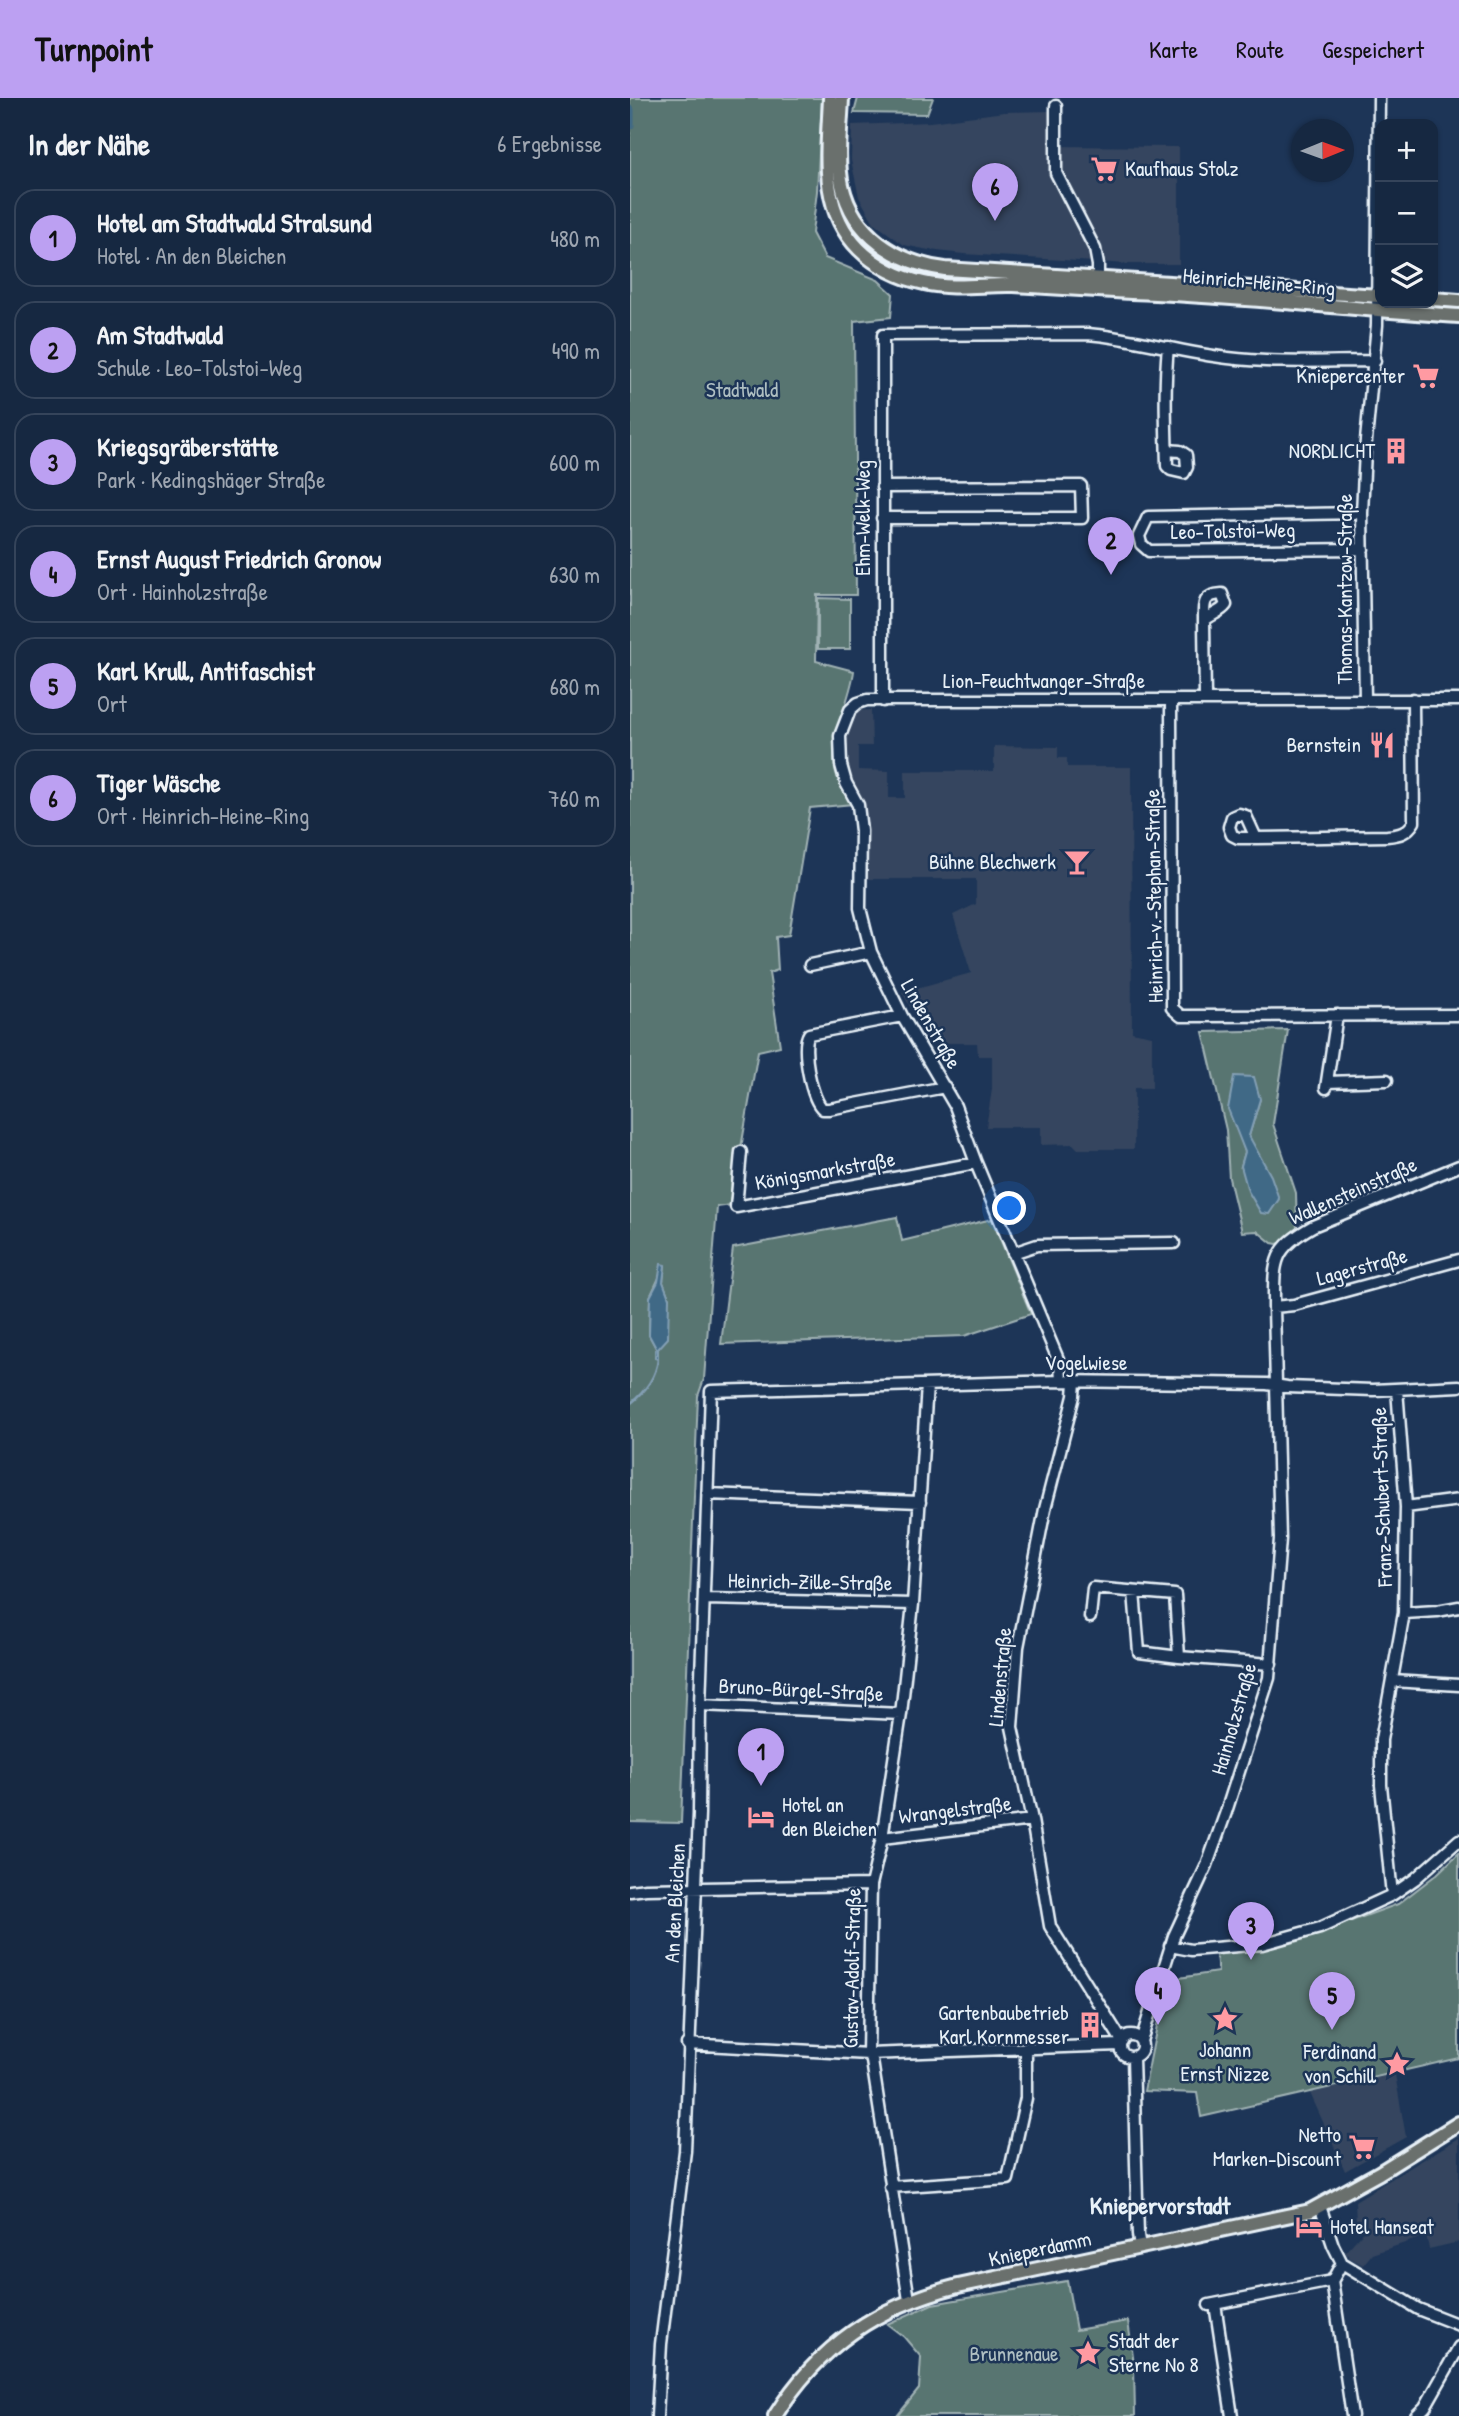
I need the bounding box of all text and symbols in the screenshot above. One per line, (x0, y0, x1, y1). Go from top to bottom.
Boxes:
text: Turnpoint (35, 27, 152, 71)
text: Karte (1149, 33, 1198, 65)
text: Route (1236, 33, 1284, 65)
text: Gespeichert (1322, 33, 1424, 65)
north arrow (1291, 119, 1354, 182)
map controls (1375, 119, 1438, 308)
button: + (1375, 119, 1438, 182)
text: In der Nähe (28, 124, 150, 164)
text: 6 Ergebnisse (497, 128, 602, 159)
supermarket icon: Kaufhaus Stolz (1089, 154, 1119, 184)
place label: Kaufhaus Stolz (1125, 154, 1238, 183)
pin: 6 (972, 163, 1018, 221)
button: − (1375, 182, 1438, 245)
text: Hotel am Stadtwald Stralsund (97, 205, 371, 240)
text: 1 (49, 223, 57, 254)
text: 480 m (550, 223, 600, 254)
text: Hotel · An den Bleichen (97, 240, 286, 271)
button: layers (1375, 245, 1438, 308)
street label: Heinrich-Heine-Ring (1182, 260, 1336, 303)
text: Am Stadtwald (97, 317, 223, 352)
text: 2 (48, 335, 58, 366)
text: 490 m (552, 335, 600, 366)
text: Schule · Leo-Tolstoi-Weg (97, 352, 302, 383)
place label: Kniepercenter (1296, 361, 1405, 390)
supermarket icon: Kniepercenter (1411, 361, 1441, 391)
park label: Stadtwald (706, 375, 778, 404)
text: Kriegsgräberstätte (97, 429, 279, 464)
place label: NORDLICHT (1289, 436, 1376, 465)
building icon: NORDLICHT (1381, 436, 1411, 466)
text: 3 (48, 447, 58, 478)
text: 600 m (549, 447, 600, 478)
street label: Ehm-Welk-Weg (848, 460, 877, 576)
text: Park · Kedingshäger Straße (97, 464, 325, 495)
street label: Thomas-Kantzow-Straße (1330, 494, 1359, 684)
street label: Leo-Tolstoi-Weg (1170, 515, 1296, 546)
pin: 2 (1088, 517, 1134, 575)
text: Ernst August Friedrich Gronow (97, 541, 381, 576)
text: 4 (49, 559, 57, 590)
text: 630 m (549, 559, 600, 590)
text: Ort · Hainholzstraße (97, 576, 268, 607)
text: Karl Krull, Antifaschist (97, 653, 315, 688)
street label: Lion-Feuchtwanger-Straße (943, 666, 1145, 695)
text: 5 (48, 671, 58, 702)
text: 680 m (550, 671, 600, 702)
text: Ort (97, 688, 127, 719)
place label: Bernstein (1287, 730, 1361, 759)
restaurant icon: Bernstein (1367, 730, 1397, 760)
text: Tiger Wäsche (97, 765, 220, 800)
text: 6 (48, 783, 58, 814)
text: 760 m (548, 783, 600, 814)
street label: Heinrich-v.-Stephan-Straße (1137, 789, 1170, 1003)
text: Ort · Heinrich-Heine-Ring (97, 800, 309, 831)
place label: Bühne Blechwerk (929, 847, 1056, 876)
bar icon: Bühne Blechwerk (1062, 847, 1092, 877)
street label: Lindenstraße (894, 974, 969, 1074)
street label: Königsmarkstraße (753, 1144, 897, 1197)
street label: Wallensteinstraße (1284, 1149, 1421, 1232)
your location (992, 1191, 1026, 1225)
street label: Lagerstraße (1313, 1240, 1411, 1293)
street label: Vogelwiese (1045, 1348, 1127, 1377)
street label: Franz-Schubert-Straße (1364, 1407, 1399, 1588)
street label: Heinrich-Zille-Straße (728, 1566, 893, 1597)
street label: Lindenstraße (981, 1626, 1018, 1728)
street label: Hainholzstraße (1204, 1659, 1263, 1778)
street label: Bruno-Bürgel-Straße (718, 1671, 884, 1708)
pin: 1 (738, 1728, 784, 1786)
street label: Wrangelstraße (897, 1788, 1013, 1831)
place label: Hotel an den Bleichen (782, 1790, 877, 1843)
hotel icon: Hotel an den Bleichen (746, 1802, 776, 1832)
street label: An den Bleichen (657, 1843, 692, 1963)
street label: Gustav-Adolf-Straße (836, 1888, 867, 2048)
pin: 3 (1228, 1902, 1274, 1960)
pin: 4 (1135, 1967, 1181, 2025)
pin: 5 (1309, 1972, 1355, 2030)
place label: Gartenbaubetrieb Karl Kornmesser (938, 1998, 1069, 2051)
place icon: Johann Ernst Nizze (1210, 2004, 1240, 2034)
building icon: Gartenbaubetrieb Karl Kornmesser (1075, 2010, 1105, 2040)
place label: Johann Ernst Nizze (1180, 2035, 1270, 2088)
place label: Ferdinand von Schill (1302, 2037, 1377, 2090)
place icon: Ferdinand von Schill (1382, 2049, 1412, 2079)
place label: Netto Marken-Discount (1213, 2120, 1342, 2173)
supermarket icon: Netto Marken-Discount (1347, 2132, 1377, 2162)
district label: Kniepervorstadt (1090, 2189, 1231, 2222)
hotel icon: Hotel Hanseat (1294, 2212, 1324, 2242)
place label: Hotel Hanseat (1330, 2212, 1435, 2241)
street label: Knieperdamm (986, 2224, 1094, 2274)
place label: Stadt der Sterne No 8 (1109, 2326, 1199, 2379)
place icon: Stadt der Sterne No 8 (1073, 2338, 1103, 2368)
park label: Brunnenaue (970, 2339, 1058, 2368)

